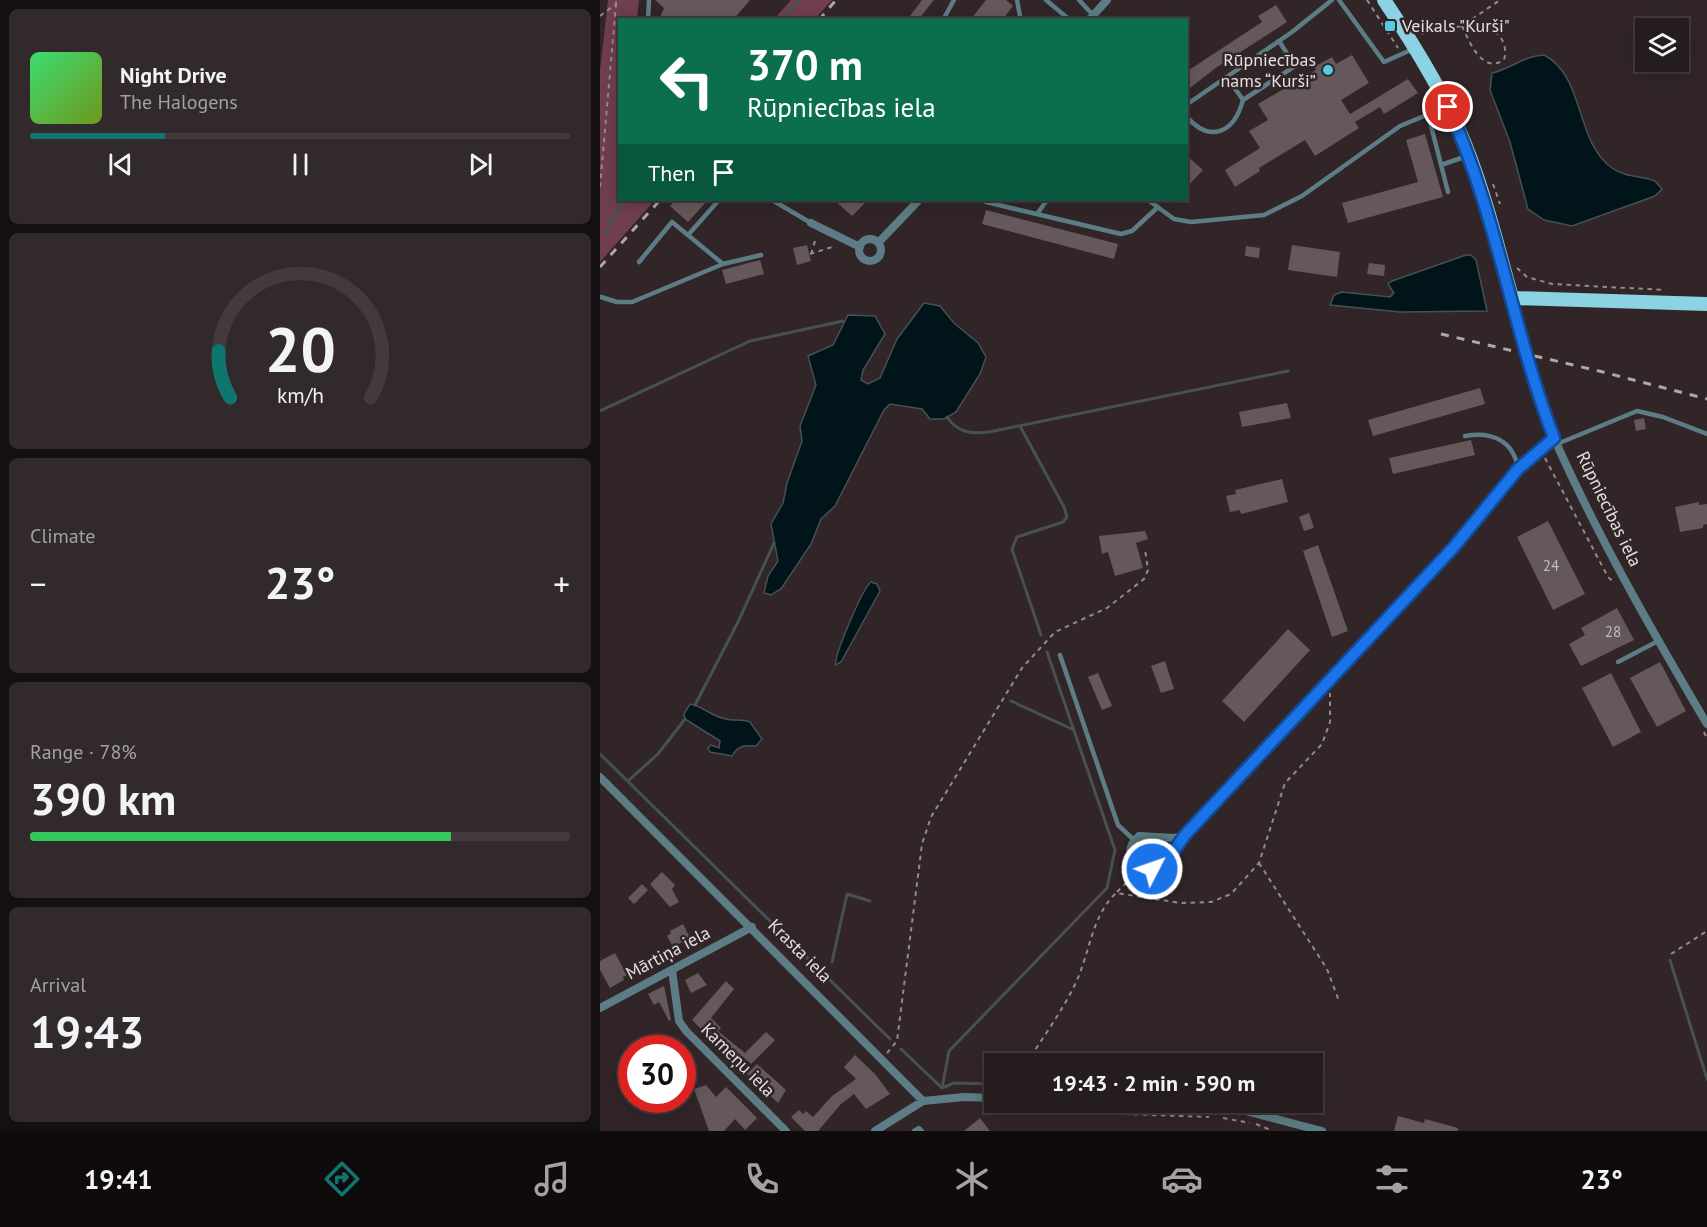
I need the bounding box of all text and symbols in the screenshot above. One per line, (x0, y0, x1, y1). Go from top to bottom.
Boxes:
place label: Veikals "Kurši" (1401, 14, 1510, 37)
map controls (1635, 18, 1689, 72)
button: layers (1635, 18, 1689, 72)
marker: Veikals "Kurši" (1383, 19, 1397, 33)
text: 370 m (747, 37, 863, 92)
icon: left (648, 42, 726, 120)
place label: Rūpniecības nams “Kurši” (1221, 48, 1316, 92)
text: Night Drive (120, 61, 227, 89)
marker: Rūpniecības nams “Kurši” (1321, 63, 1335, 77)
pin (1422, 81, 1473, 132)
text: The Halogens (120, 89, 238, 115)
text: Rūpniecības iela (747, 90, 936, 124)
icon: arrive (1431, 90, 1464, 123)
icon: previous (104, 148, 137, 181)
icon: pause (284, 148, 317, 181)
icon: next (464, 148, 497, 181)
icon: arrive (707, 156, 740, 189)
text: Then (648, 159, 695, 187)
text: 20 (265, 308, 335, 389)
text: km/h (276, 382, 323, 410)
street label: Rūpniecības iela (1572, 447, 1647, 570)
text: Climate (30, 523, 96, 549)
text: 23° (265, 553, 335, 611)
house number: 24 (1543, 556, 1559, 575)
text: − (30, 562, 47, 605)
text: + (553, 562, 570, 605)
house number: 28 (1605, 622, 1621, 641)
text: Range · 78% (30, 739, 137, 765)
text: 390 km (30, 769, 176, 827)
position arrow (1120, 837, 1184, 901)
street label: Krasta iela (764, 914, 837, 987)
street label: Mārtiņa iela (622, 921, 714, 984)
text: Arrival (30, 972, 86, 998)
text: 19:43 (30, 1002, 144, 1060)
street label: Kameņu iela (696, 1018, 780, 1102)
speed limit sign: 30 (618, 1035, 696, 1113)
text: 19:43 · 2 min · 590 m (1052, 1069, 1255, 1097)
icon: directions (321, 1158, 363, 1200)
icon: music (531, 1158, 573, 1200)
icon: phone (741, 1158, 783, 1200)
icon: climate (951, 1158, 993, 1200)
icon: car (1161, 1158, 1203, 1200)
icon: filters (1371, 1158, 1413, 1200)
text: 19:41 (84, 1162, 153, 1196)
text: 23° (1581, 1162, 1623, 1196)

